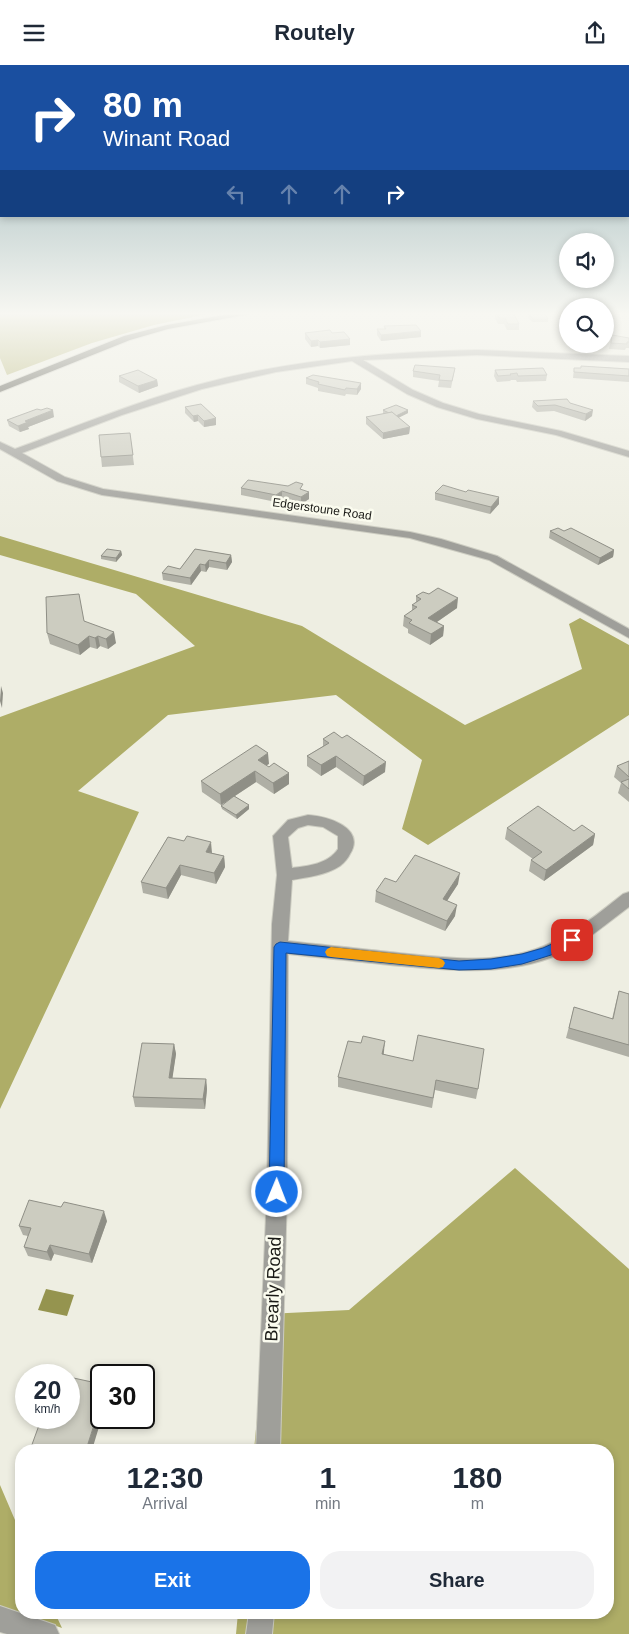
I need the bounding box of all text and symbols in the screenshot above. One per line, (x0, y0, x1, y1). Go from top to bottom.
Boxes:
icon: menu (20, 19, 48, 47)
icon: share (581, 19, 609, 47)
text: Routely (274, 20, 355, 45)
icon: right (20, 85, 85, 150)
text: 80 m (103, 85, 183, 124)
text: Winant Road (103, 126, 230, 151)
icon: left (222, 180, 250, 208)
icon: ahead (275, 180, 303, 208)
icon: ahead (328, 180, 356, 208)
icon: right (381, 180, 409, 208)
map controls (559, 233, 614, 353)
button: sound (559, 233, 614, 288)
button: search (559, 298, 614, 353)
street label: Edgerstoune Road (271, 495, 373, 523)
pin (551, 919, 593, 961)
icon: arrive (558, 926, 586, 954)
position arrow (250, 1165, 302, 1217)
street label: Brearly Road (261, 1236, 285, 1342)
speed limit sign: 30 (90, 1364, 155, 1429)
text: 20 (34, 1376, 61, 1404)
text: km/h (34, 1402, 61, 1416)
text: 12:30 (127, 1461, 203, 1494)
text: 1 (319, 1461, 336, 1494)
text: 180 (452, 1461, 502, 1494)
text: Arrival (142, 1495, 188, 1512)
text: min (315, 1495, 341, 1512)
text: m (471, 1495, 484, 1512)
button: Exit (35, 1551, 310, 1609)
button: Share (320, 1551, 594, 1609)

